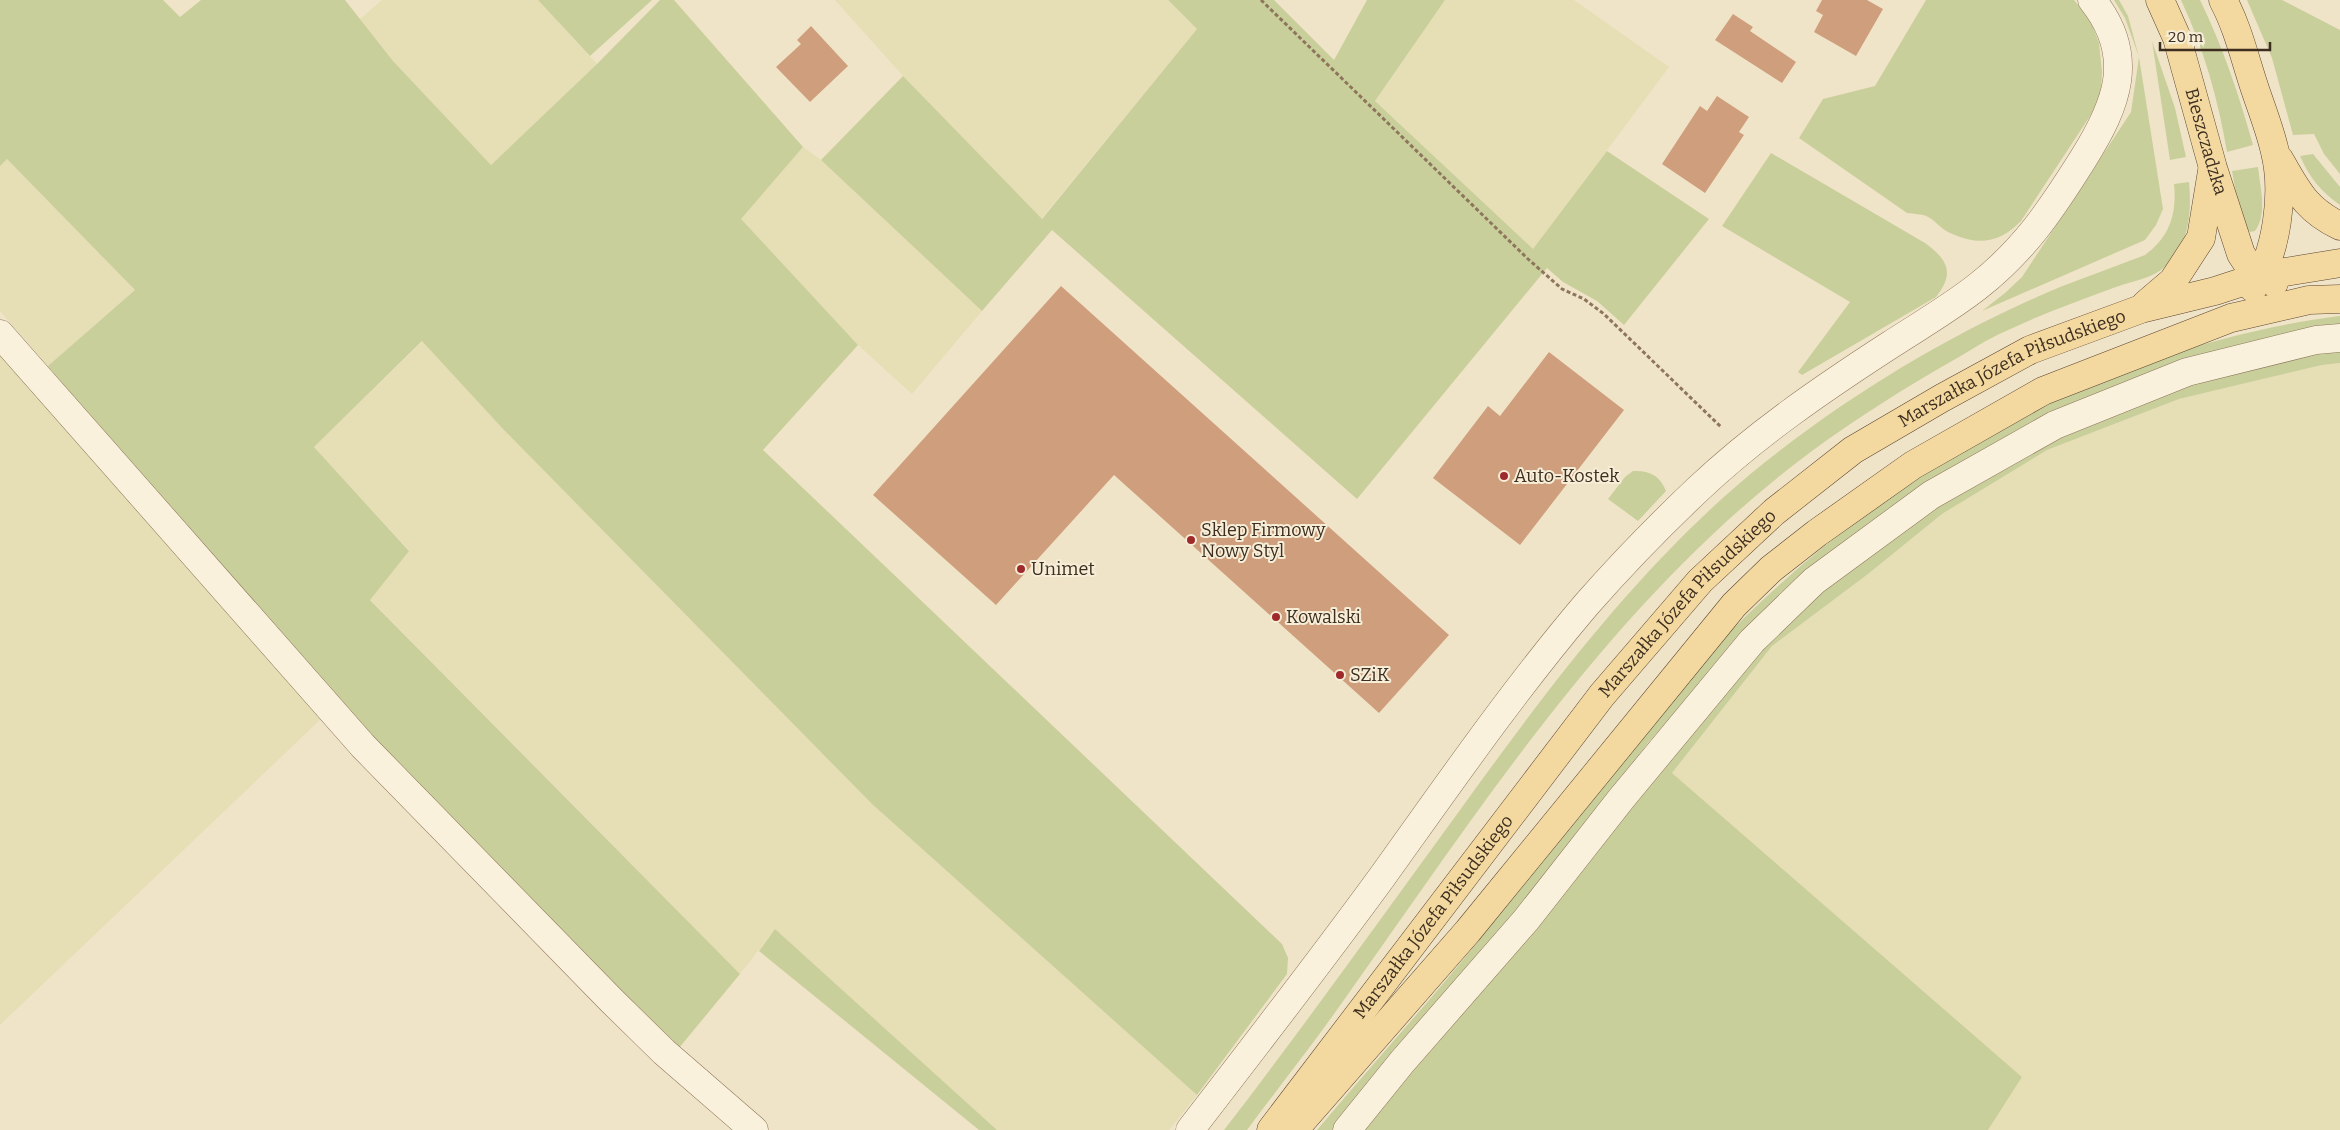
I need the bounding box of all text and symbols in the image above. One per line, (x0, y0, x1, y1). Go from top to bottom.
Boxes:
scale bar (2160, 20, 2270, 52)
text: 20 m (2168, 28, 2204, 46)
street label: Bieszczadzka (2180, 85, 2232, 198)
street label: Marszałka Józefa Piłsudskiego (1894, 305, 2129, 432)
place label: Auto-Kostek (1514, 465, 1620, 487)
marker: Auto-Kostek (1498, 470, 1510, 482)
street label: Marszałka Józefa Piłsudskiego (1594, 505, 1781, 702)
place label: Sklep Firmowy Nowy Styl (1201, 519, 1326, 562)
marker: Sklep Firmowy Nowy Styl (1185, 534, 1197, 546)
place label: Unimet (1031, 558, 1095, 580)
marker: Unimet (1015, 563, 1027, 575)
place label: Kowalski (1286, 606, 1361, 628)
marker: Kowalski (1270, 611, 1282, 623)
place label: SZiK (1350, 664, 1390, 686)
marker: SZiK (1334, 669, 1346, 681)
street label: Marszałka Józefa Piłsudskiego (1349, 810, 1518, 1023)

